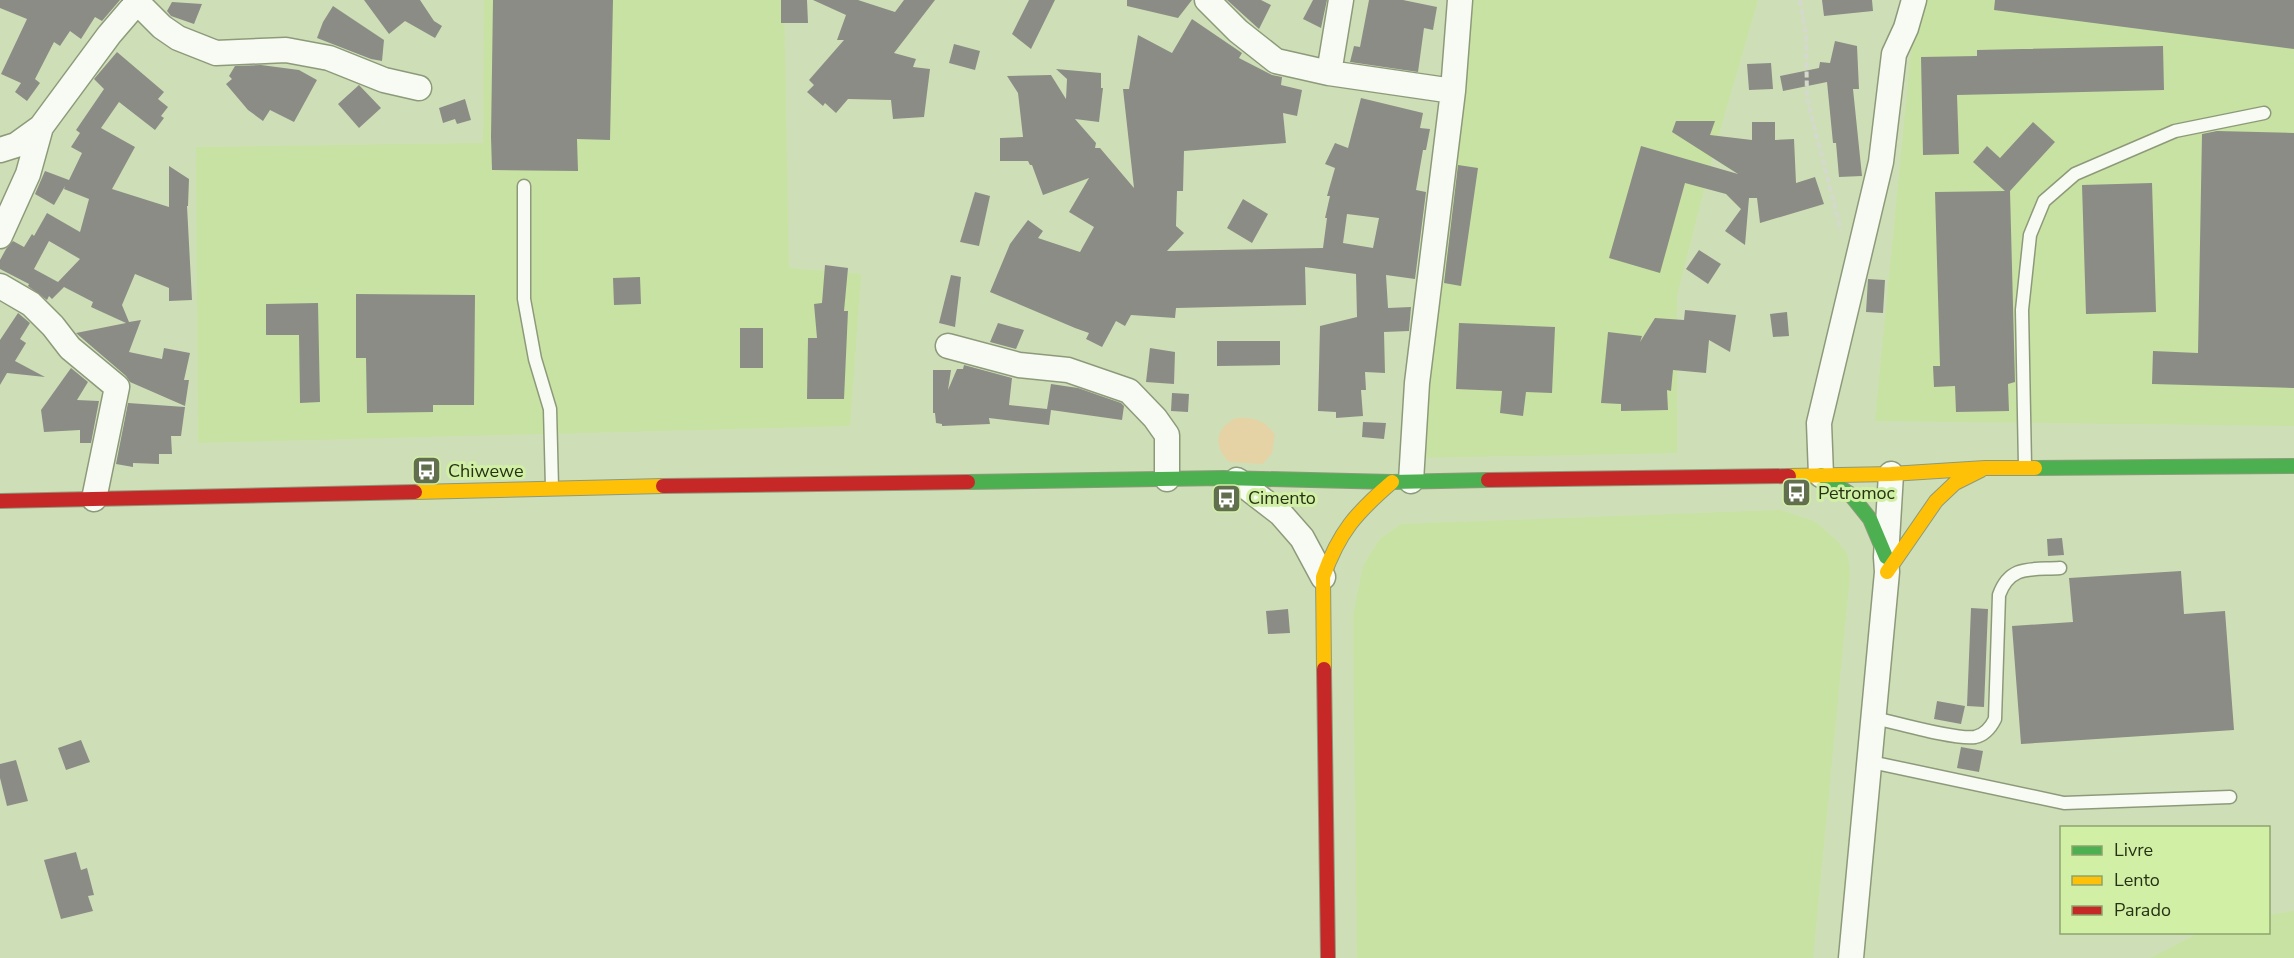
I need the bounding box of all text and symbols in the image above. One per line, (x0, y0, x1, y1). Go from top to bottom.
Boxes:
bus stop icon: Chiwewe (411, 455, 443, 487)
place label: Chiwewe (448, 459, 524, 483)
bus stop icon: Petromoc (1781, 477, 1813, 509)
place label: Petromoc (1818, 481, 1895, 505)
bus stop icon: Cimento (1211, 482, 1243, 514)
place label: Cimento (1248, 486, 1316, 510)
legend (2060, 826, 2270, 934)
text: Livre (2114, 838, 2153, 862)
text: Lento (2114, 868, 2160, 892)
text: Parado (2114, 898, 2171, 922)

